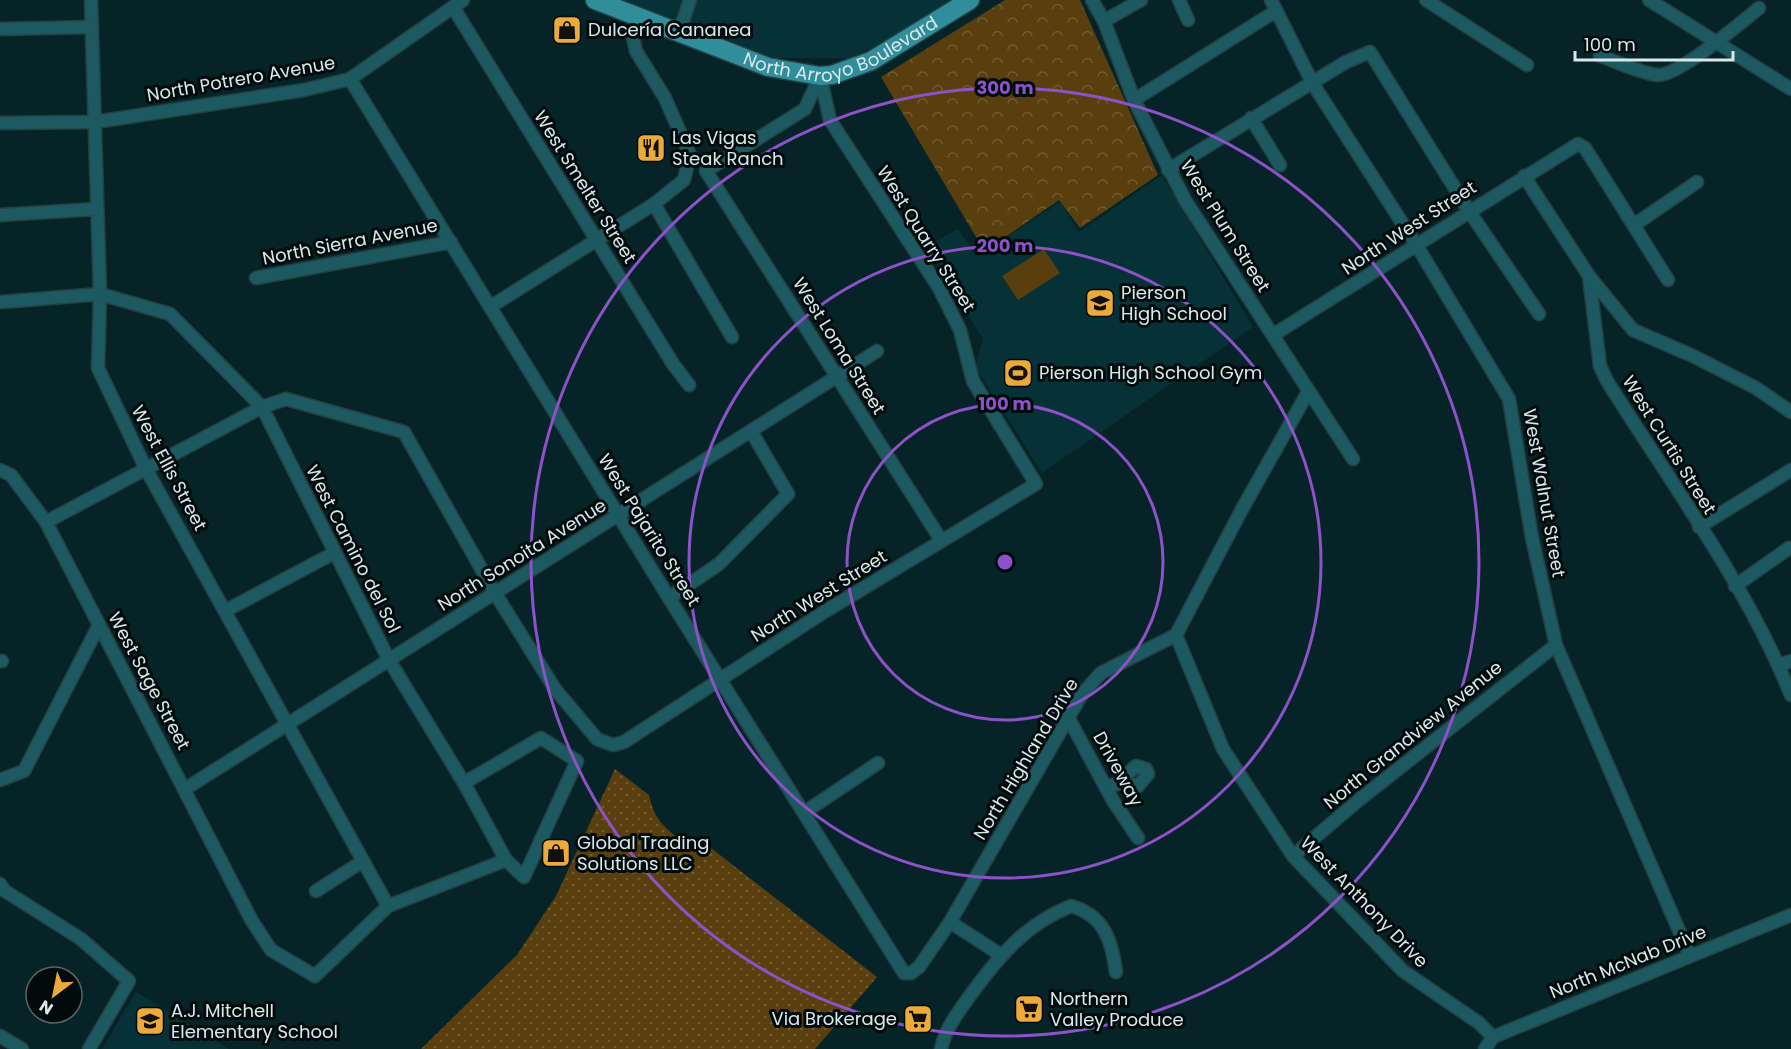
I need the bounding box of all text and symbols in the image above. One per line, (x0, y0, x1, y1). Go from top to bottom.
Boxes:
street label: North Arroyo Boulevard (740, 10, 942, 88)
shop icon: Dulcería Cananea (551, 14, 583, 46)
place label: Dulcería Cananea (588, 17, 751, 42)
scale bar (1575, 24, 1732, 62)
text: 100 m (1584, 32, 1636, 57)
street label: North Potrero Avenue (145, 50, 337, 107)
text: 300 m (976, 75, 1034, 100)
street label: West Smelter Street (528, 105, 643, 268)
place label: Las Vigas Steak Ranch (672, 125, 784, 171)
restaurant icon: Las Vigas Steak Ranch (635, 132, 667, 164)
street label: West Plum Street (1175, 155, 1276, 297)
street label: West Quarry Street (871, 161, 982, 317)
street label: North West Street (1337, 175, 1481, 281)
street label: North Sierra Avenue (260, 212, 440, 271)
text: 200 m (977, 233, 1033, 258)
street label: West Loma Street (787, 273, 892, 419)
place label: Pierson High School (1121, 280, 1227, 326)
school or university icon: Pierson High School (1084, 287, 1116, 319)
sports icon: Pierson High School Gym (1002, 357, 1034, 389)
place label: Pierson High School Gym (1039, 360, 1262, 385)
street label: West Curtis Street (1617, 370, 1722, 519)
text: 100 m (978, 391, 1032, 416)
street label: West Ellis Street (126, 401, 213, 535)
street label: West Walnut Street (1517, 407, 1572, 579)
street label: West Pajarito Street (592, 449, 707, 611)
street label: West Camino del Sol (300, 460, 407, 637)
street label: North Sonoita Avenue (433, 492, 611, 617)
street label: North West Street (746, 544, 891, 647)
centre of rings (995, 552, 1015, 572)
street label: West Sage Street (102, 607, 196, 754)
street label: North Grandview Avenue (1318, 655, 1507, 815)
street label: North Highland Drive (967, 673, 1084, 844)
street label: Driveway (1088, 727, 1149, 811)
place label: Global Trading Solutions LLC (577, 830, 709, 876)
street label: West Anthony Drive (1295, 830, 1434, 973)
shop icon: Global Trading Solutions LLC (540, 837, 572, 869)
street label: North McNab Drive (1546, 919, 1710, 1004)
north arrow (24, 965, 84, 1025)
place label: Northern Valley Produce (1050, 986, 1184, 1032)
supermarket icon: Northern Valley Produce (1013, 993, 1045, 1025)
text: N (35, 994, 58, 1020)
place label: A.J. Mitchell Elementary School (171, 998, 338, 1044)
supermarket icon: Via Brokerage (902, 1003, 934, 1035)
school or university icon: A.J. Mitchell Elementary School (134, 1005, 166, 1037)
place label: Via Brokerage (772, 1006, 897, 1031)

